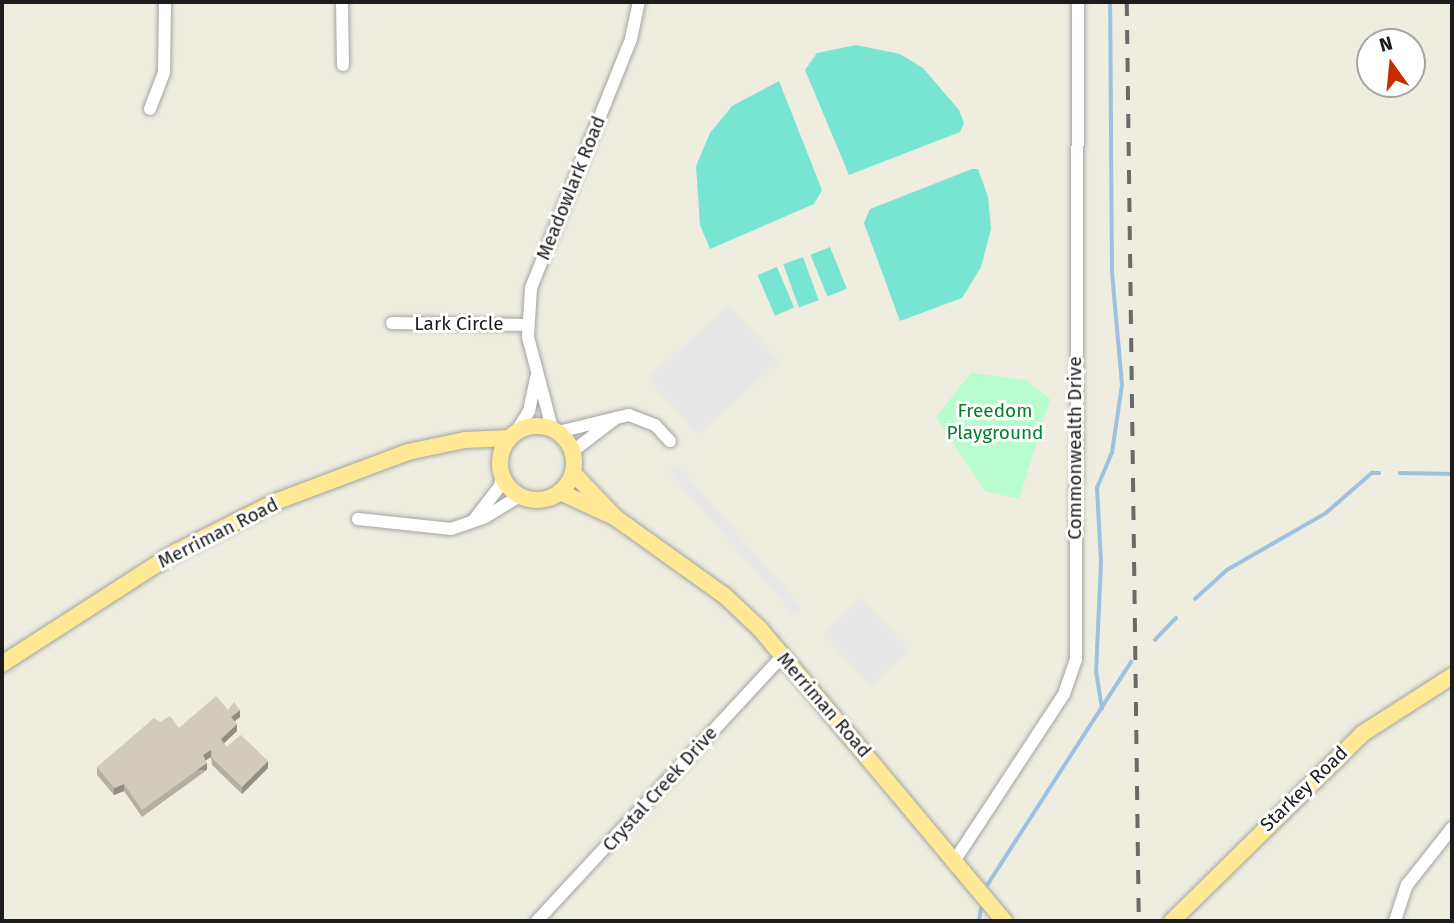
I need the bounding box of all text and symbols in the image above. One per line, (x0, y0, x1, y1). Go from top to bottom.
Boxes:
north arrow (1356, 28, 1426, 98)
text: N (1377, 31, 1395, 57)
street label: Meadowlark Road (532, 113, 610, 263)
street label: Lark Circle (414, 313, 504, 335)
street label: Commonwealth Drive (1064, 356, 1086, 540)
park label: Freedom Playground (947, 400, 1043, 444)
street label: Merriman Road (154, 493, 282, 573)
street label: Merriman Road (772, 648, 876, 762)
street label: Crystal Creek Drive (598, 722, 722, 856)
street label: Starkey Road (1256, 742, 1352, 836)

